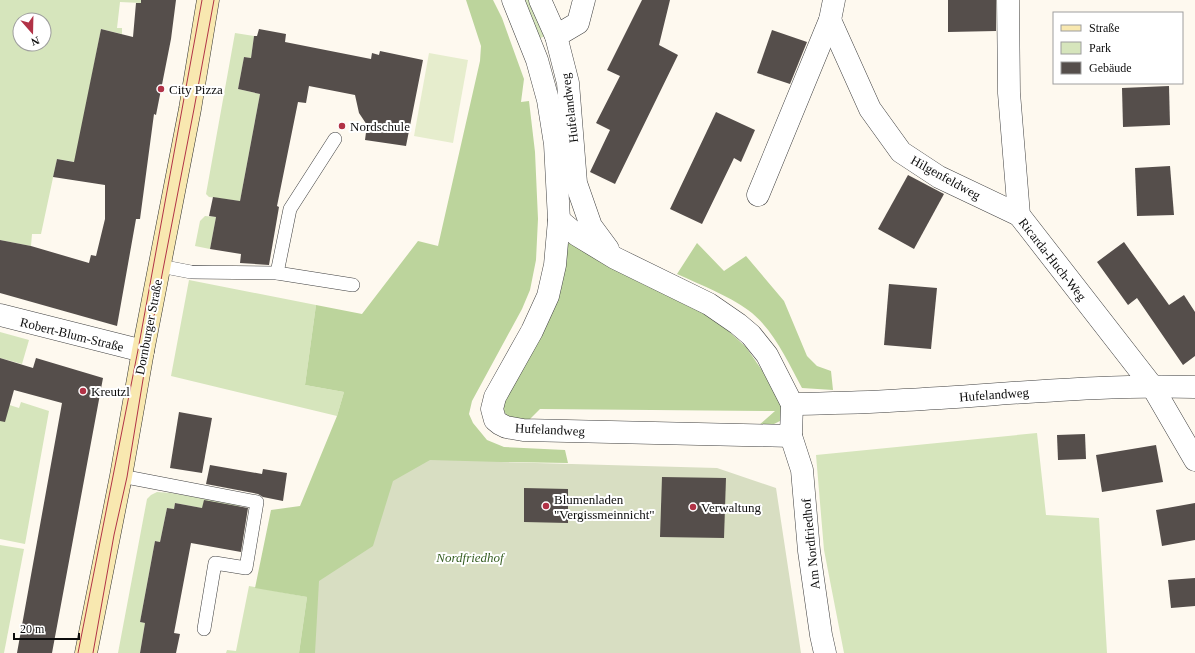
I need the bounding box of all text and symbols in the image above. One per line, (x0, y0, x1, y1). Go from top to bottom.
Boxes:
north arrow (12, 12, 52, 52)
legend (1053, 12, 1183, 84)
text: Straße (1089, 21, 1120, 35)
text: N (30, 34, 41, 48)
text: Park (1089, 41, 1111, 55)
text: Gebäude (1089, 61, 1132, 75)
street label: Hufelandweg (558, 72, 581, 144)
place label: City Pizza (169, 82, 223, 97)
marker: City Pizza (156, 84, 166, 94)
place label: Nordschule (350, 119, 410, 134)
marker: Nordschule (337, 121, 347, 131)
street label: Hilgenfeldweg (908, 152, 984, 203)
street label: Ricarda-Huch-Weg (1016, 215, 1090, 304)
street label: Dornburger Straße (132, 278, 165, 376)
street label: Robert-Blum-Straße (19, 314, 125, 355)
place label: Kreutzl (91, 384, 130, 399)
street label: Hufelandweg (959, 385, 1030, 404)
marker: Kreutzl (78, 386, 88, 396)
street label: Hufelandweg (515, 420, 586, 439)
place label: Blumenladen "Vergissmeinnicht" (554, 492, 655, 522)
street label: Am Nordfriedhof (798, 497, 823, 590)
place label: Verwaltung (701, 500, 761, 515)
marker: Blumenladen "Vergissmeinnicht" (541, 501, 551, 511)
marker: Verwaltung (688, 502, 698, 512)
park label: Nordfriedhof (435, 550, 506, 565)
scale bar (14, 615, 79, 641)
text: 20 m (20, 622, 45, 636)

